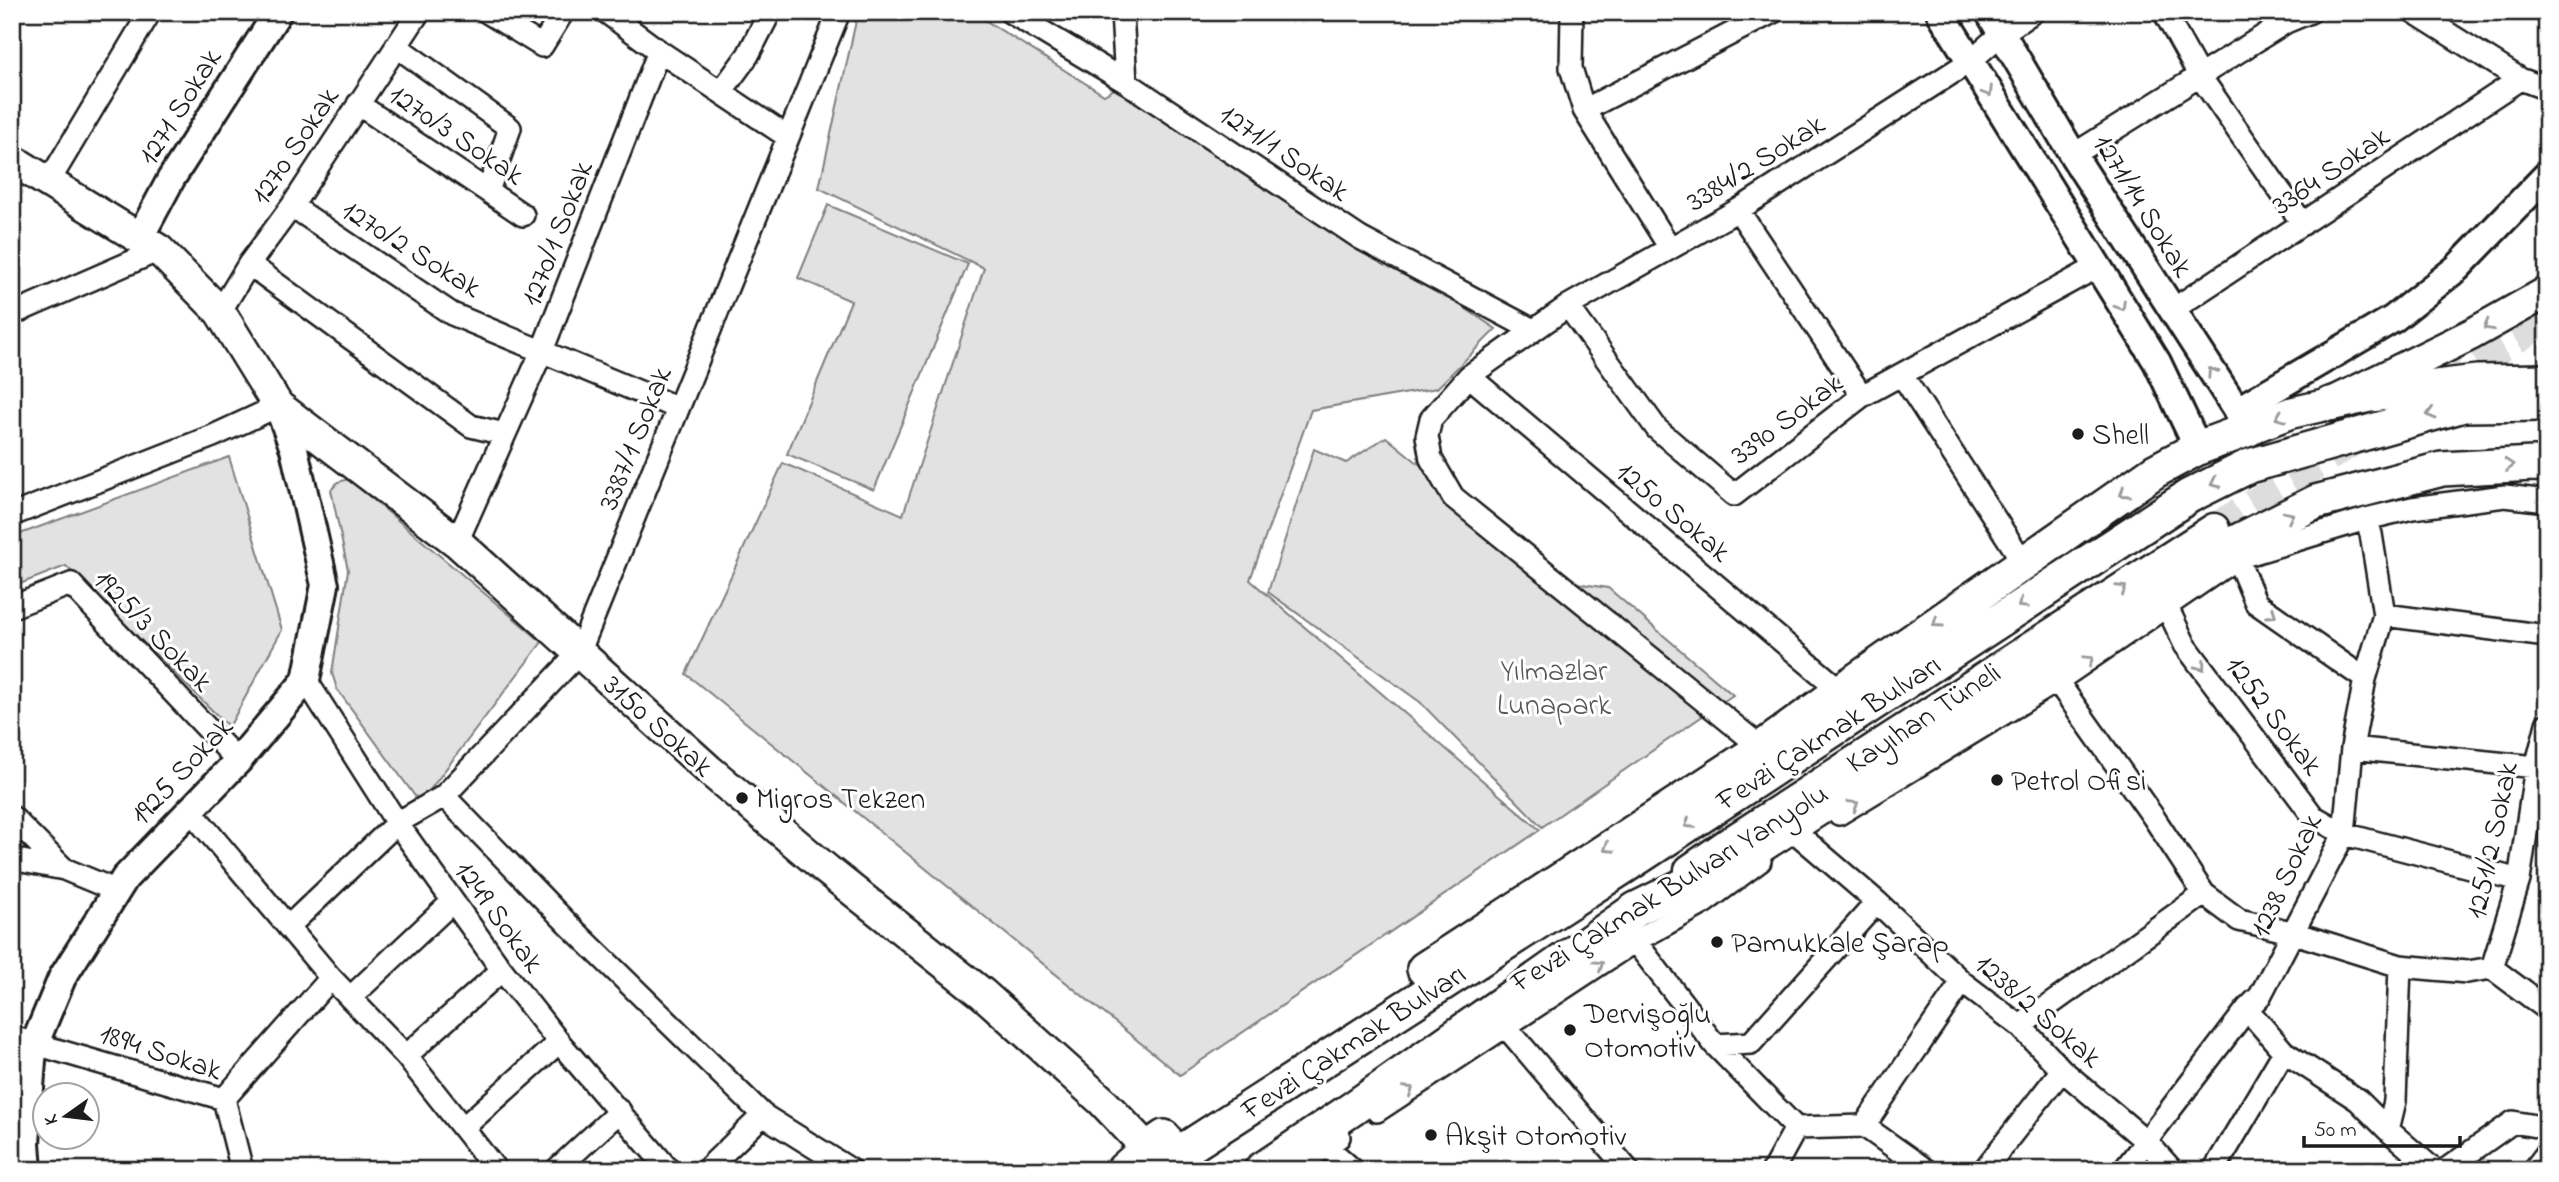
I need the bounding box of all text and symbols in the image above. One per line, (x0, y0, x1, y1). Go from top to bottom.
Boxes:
street label: 1271 Sokak (128, 40, 235, 174)
street label: 1270/3 Sokak (379, 75, 533, 199)
street label: 1270 Sokak (241, 78, 353, 214)
one-way arrow (1979, 84, 1992, 97)
street label: 1271/1 Sokak (1209, 95, 1358, 215)
street label: 3384/2 Sokak (1679, 104, 1835, 225)
street label: 3364 Sokak (2264, 116, 2400, 228)
street label: 1271/14 Sokak (2080, 126, 2203, 287)
street label: 1270/1 Sokak (511, 154, 607, 313)
street label: 1270/2 Sokak (332, 190, 490, 311)
one-way arrow (2113, 298, 2126, 311)
one-way arrow (2482, 318, 2495, 331)
street label: 3387/1 Sokak (588, 360, 686, 517)
street label: 3390 Sokak (1722, 363, 1854, 477)
one-way arrow (2207, 366, 2220, 379)
one-way arrow (2425, 406, 2437, 420)
one-way arrow (2275, 409, 2287, 423)
place label: Shell (2092, 415, 2149, 459)
marker: Shell (2070, 426, 2086, 442)
street label: 1250 Sokak (1605, 452, 1740, 575)
one-way arrow (2504, 458, 2515, 473)
one-way arrow (2210, 475, 2222, 489)
one-way arrow (2119, 485, 2132, 497)
one-way arrow (2282, 510, 2294, 524)
street label: 1925/3 Sokak (82, 561, 223, 704)
one-way arrow (2114, 584, 2127, 597)
one-way arrow (2017, 595, 2030, 608)
one-way arrow (2264, 606, 2277, 618)
one-way arrow (1932, 615, 1945, 627)
street label: Fevzi Çakmak Bulvarı (1708, 645, 1951, 824)
street label: 1252 Sokak (2213, 647, 2333, 787)
park label: Yılmazlar Lunapark (1497, 651, 1612, 729)
street label: Kayıhan Tüneli (1839, 653, 2011, 786)
one-way arrow (2081, 655, 2094, 668)
one-way arrow (2192, 658, 2205, 671)
street label: 3150 Sokak (592, 665, 723, 790)
street label: 1925 Sokak (121, 707, 246, 836)
street label: 1251/2 Sokak (2456, 757, 2532, 923)
place label: Petrol Ofisi (2011, 761, 2146, 805)
marker: Petrol Ofisi (1989, 772, 2005, 788)
street label: Fevzi Çakmak Bulvarı Yanyolu (1502, 774, 1838, 1006)
place label: Migros Tekzen (756, 779, 925, 823)
marker: Migros Tekzen (734, 790, 750, 806)
one-way arrow (1846, 801, 1859, 814)
street label: 1238 Sokak (2240, 806, 2336, 945)
one-way arrow (1684, 815, 1697, 828)
one-way arrow (1603, 840, 1616, 853)
street label: 1249 Sokak (442, 852, 554, 984)
place label: Pamukkale Şarap (1731, 923, 1949, 967)
marker: Pamukkale Şarap (1709, 934, 1725, 950)
street label: 1238/2 Sokak (1964, 944, 2111, 1081)
street label: Fevzi Çakmak Bulvarı (1233, 954, 1476, 1133)
one-way arrow (1591, 961, 1604, 973)
place label: Dervişoğlu Otomotiv (1583, 994, 1711, 1072)
street label: 1894 Sokak (93, 1013, 228, 1095)
marker: Dervişoğlu Otomotiv (1562, 1022, 1578, 1038)
north arrow (32, 1080, 102, 1150)
one-way arrow (1401, 1085, 1414, 1098)
scale bar (2304, 1105, 2459, 1149)
text: K (38, 1111, 66, 1127)
place label: Akşit Otomotiv (1445, 1116, 1627, 1160)
text: 50 m (2314, 1116, 2357, 1146)
marker: Akşit Otomotiv (1423, 1127, 1439, 1143)

